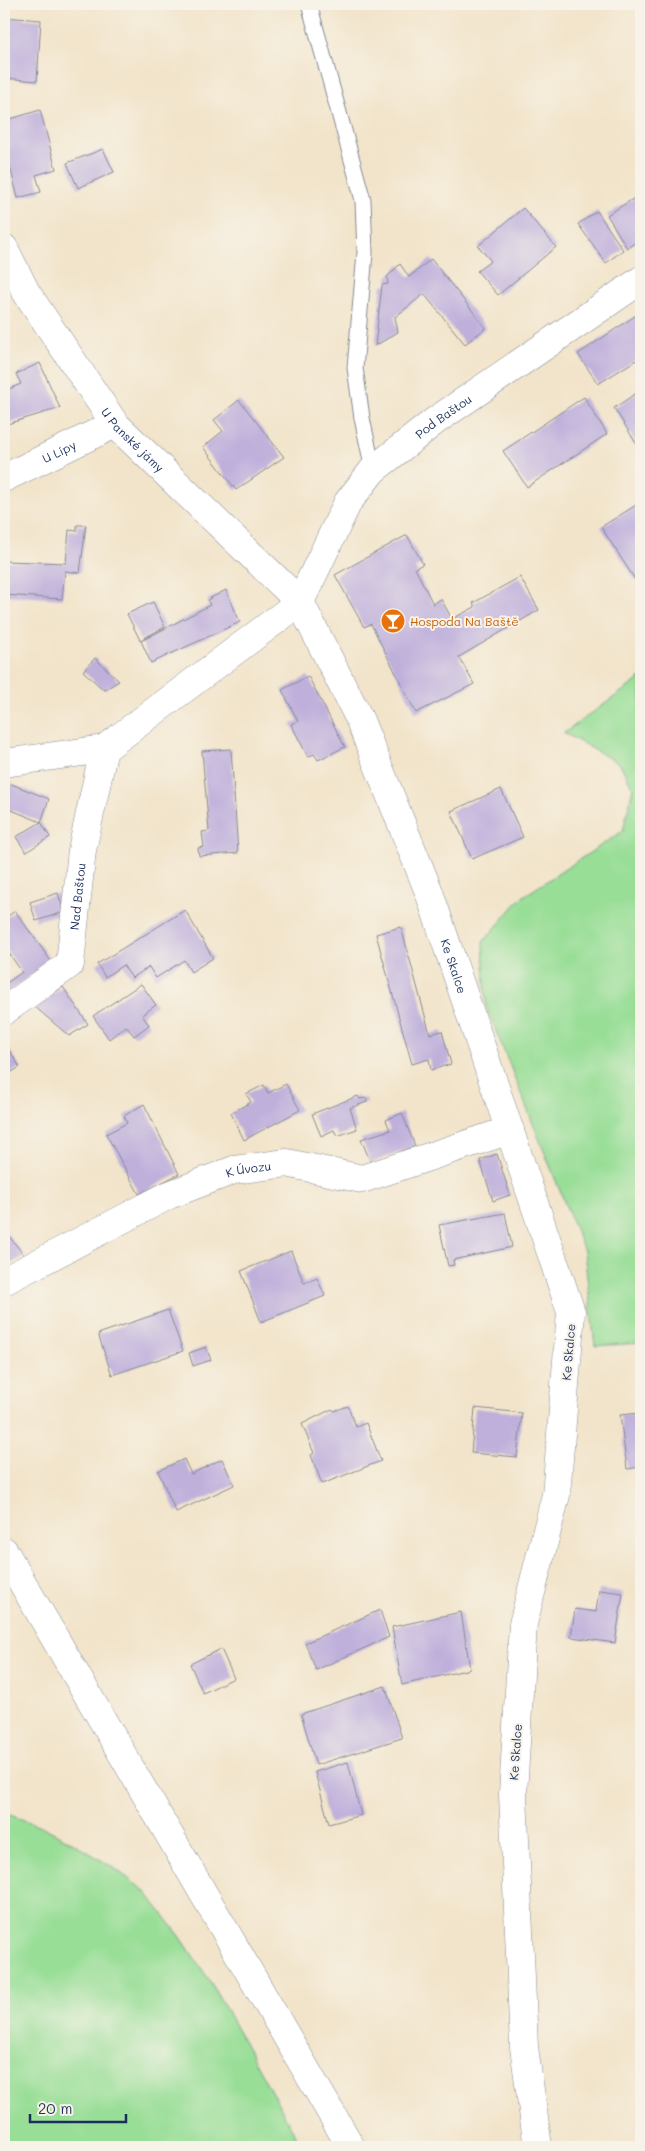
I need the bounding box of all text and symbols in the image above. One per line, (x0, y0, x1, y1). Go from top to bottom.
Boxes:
street label: Pod Baštou (412, 390, 474, 442)
street label: U Panské jámy (98, 404, 168, 475)
street label: U Lípy (39, 436, 78, 466)
bar icon: Hospoda Na Baště (380, 608, 406, 634)
place label: Hospoda Na Baště (410, 613, 519, 629)
street label: Nad Baštou (66, 862, 89, 931)
street label: Ke Skalce (437, 937, 471, 995)
street label: K Úvozu (223, 1157, 272, 1181)
street label: Ke Skalce (558, 1323, 578, 1381)
street label: Ke Skalce (505, 1723, 525, 1781)
scale bar (30, 2091, 126, 2123)
text: 20 m (38, 2098, 72, 2118)

